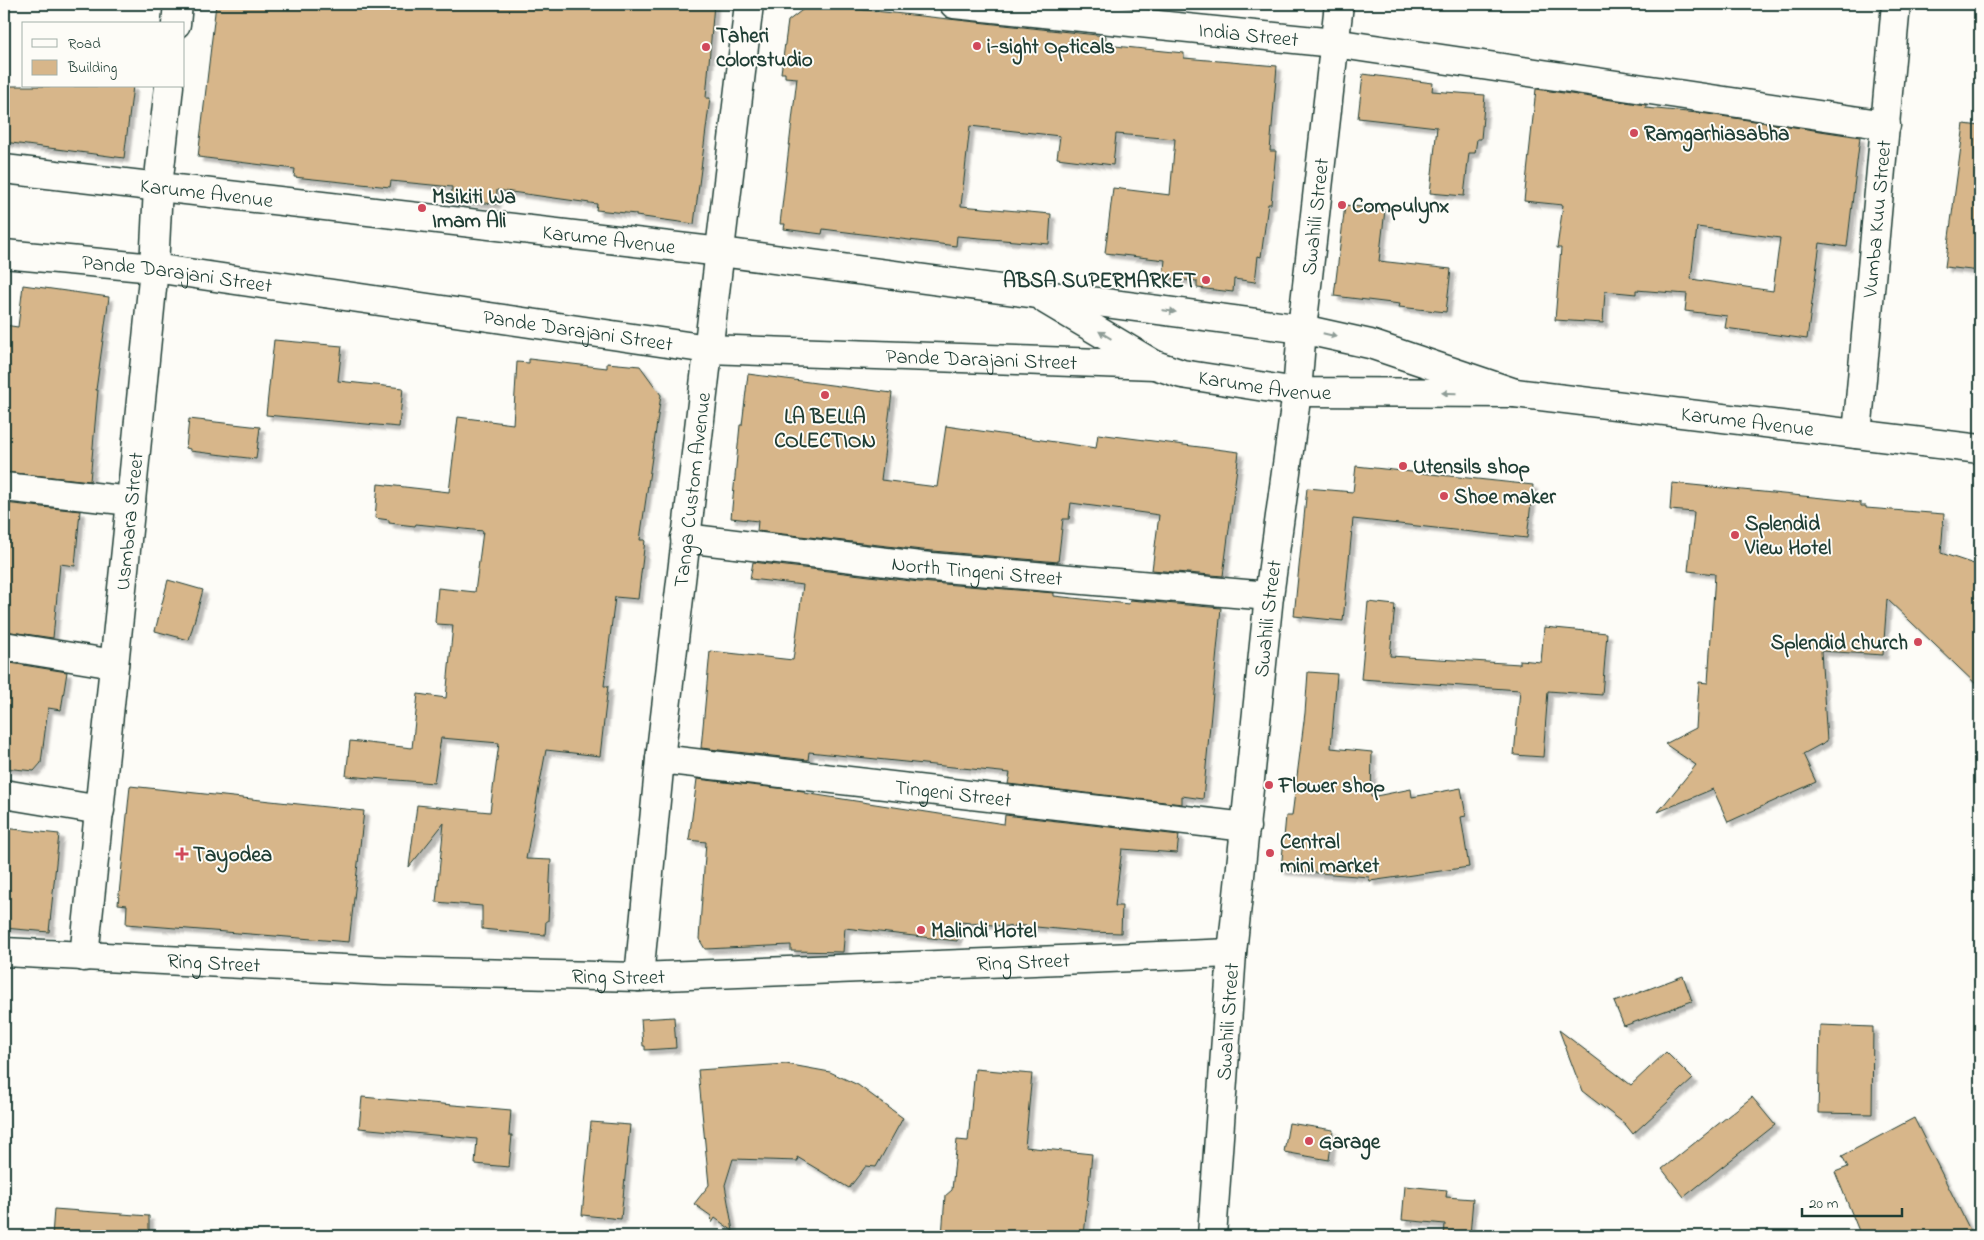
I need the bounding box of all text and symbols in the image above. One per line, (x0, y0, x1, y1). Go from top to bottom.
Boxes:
street label: India Street (1197, 16, 1300, 56)
legend (22, 22, 185, 88)
place label: Taheri colorstudio (716, 22, 813, 76)
text: Road (68, 33, 101, 55)
place label: i-sight Opticals (987, 33, 1115, 65)
marker: i-sight Opticals (971, 40, 983, 52)
marker: Taheri colorstudio (700, 41, 712, 53)
text: Building (67, 57, 117, 80)
place label: Ramgarhiasabha (1644, 120, 1789, 152)
marker: Ramgarhiasabha (1628, 127, 1640, 139)
street label: Vumba Kuu Street (1856, 139, 1901, 300)
street label: Swahili Street (1295, 156, 1338, 277)
street label: Karume Avenue (138, 172, 275, 217)
place label: Msikiti Wa Imam Ali (432, 183, 516, 237)
place label: Compulynx (1352, 192, 1449, 224)
marker: Compulynx (1336, 199, 1348, 211)
marker: Msikiti Wa Imam Ali (416, 202, 428, 214)
street label: Karume Avenue (541, 218, 677, 264)
street label: Pande Darajani Street (80, 248, 274, 302)
place label: ABSA SUPERMARKET (1003, 267, 1196, 297)
marker: ABSA SUPERMARKET (1200, 274, 1212, 286)
street label: Pande Darajani Street (481, 303, 675, 361)
one-way arrow (1162, 308, 1178, 316)
one-way arrow (1098, 331, 1111, 340)
one-way arrow (1322, 331, 1338, 339)
street label: Pande Darajani Street (885, 342, 1077, 379)
street label: Karume Avenue (1196, 364, 1332, 409)
marker: LA BELLA COLECTION (819, 389, 831, 401)
one-way arrow (1441, 389, 1457, 397)
street label: Tanga Custom Avenue (667, 390, 720, 589)
street label: Karume Avenue (1679, 400, 1816, 446)
place label: LA BELLA COLECTION (774, 403, 876, 457)
street label: Usmbara Street (109, 451, 153, 592)
place label: Utensils shop (1413, 453, 1530, 483)
marker: Utensils shop (1397, 460, 1409, 472)
place label: Shoe maker (1454, 483, 1556, 513)
marker: Shoe maker (1438, 490, 1450, 502)
place label: Splendid View Hotel (1744, 510, 1832, 564)
marker: Splendid View Hotel (1729, 529, 1741, 541)
street label: North Tingeni Street (890, 550, 1064, 595)
street label: Swahili Street (1248, 558, 1291, 679)
place label: Splendid church (1771, 629, 1908, 659)
marker: Splendid church (1912, 636, 1924, 648)
place label: Flower shop (1278, 772, 1385, 802)
street label: Tingeni Street (893, 773, 1013, 817)
marker: Flower shop (1263, 779, 1275, 791)
place label: Central mini market (1280, 828, 1380, 882)
place label: Tayodea (193, 841, 272, 873)
marker: Tayodea (175, 847, 189, 861)
marker: Central mini market (1264, 847, 1276, 859)
place label: Malindi Hotel (931, 917, 1037, 947)
marker: Malindi Hotel (915, 924, 927, 936)
street label: Ring Street (166, 947, 261, 982)
street label: Ring Street (976, 947, 1071, 981)
street label: Ring Street (571, 962, 666, 995)
street label: Swahili Street (1210, 962, 1248, 1082)
place label: Garage (1319, 1128, 1381, 1160)
marker: Garage (1303, 1135, 1315, 1147)
scale bar (1802, 1185, 1902, 1217)
text: 20 m (1809, 1193, 1839, 1215)

